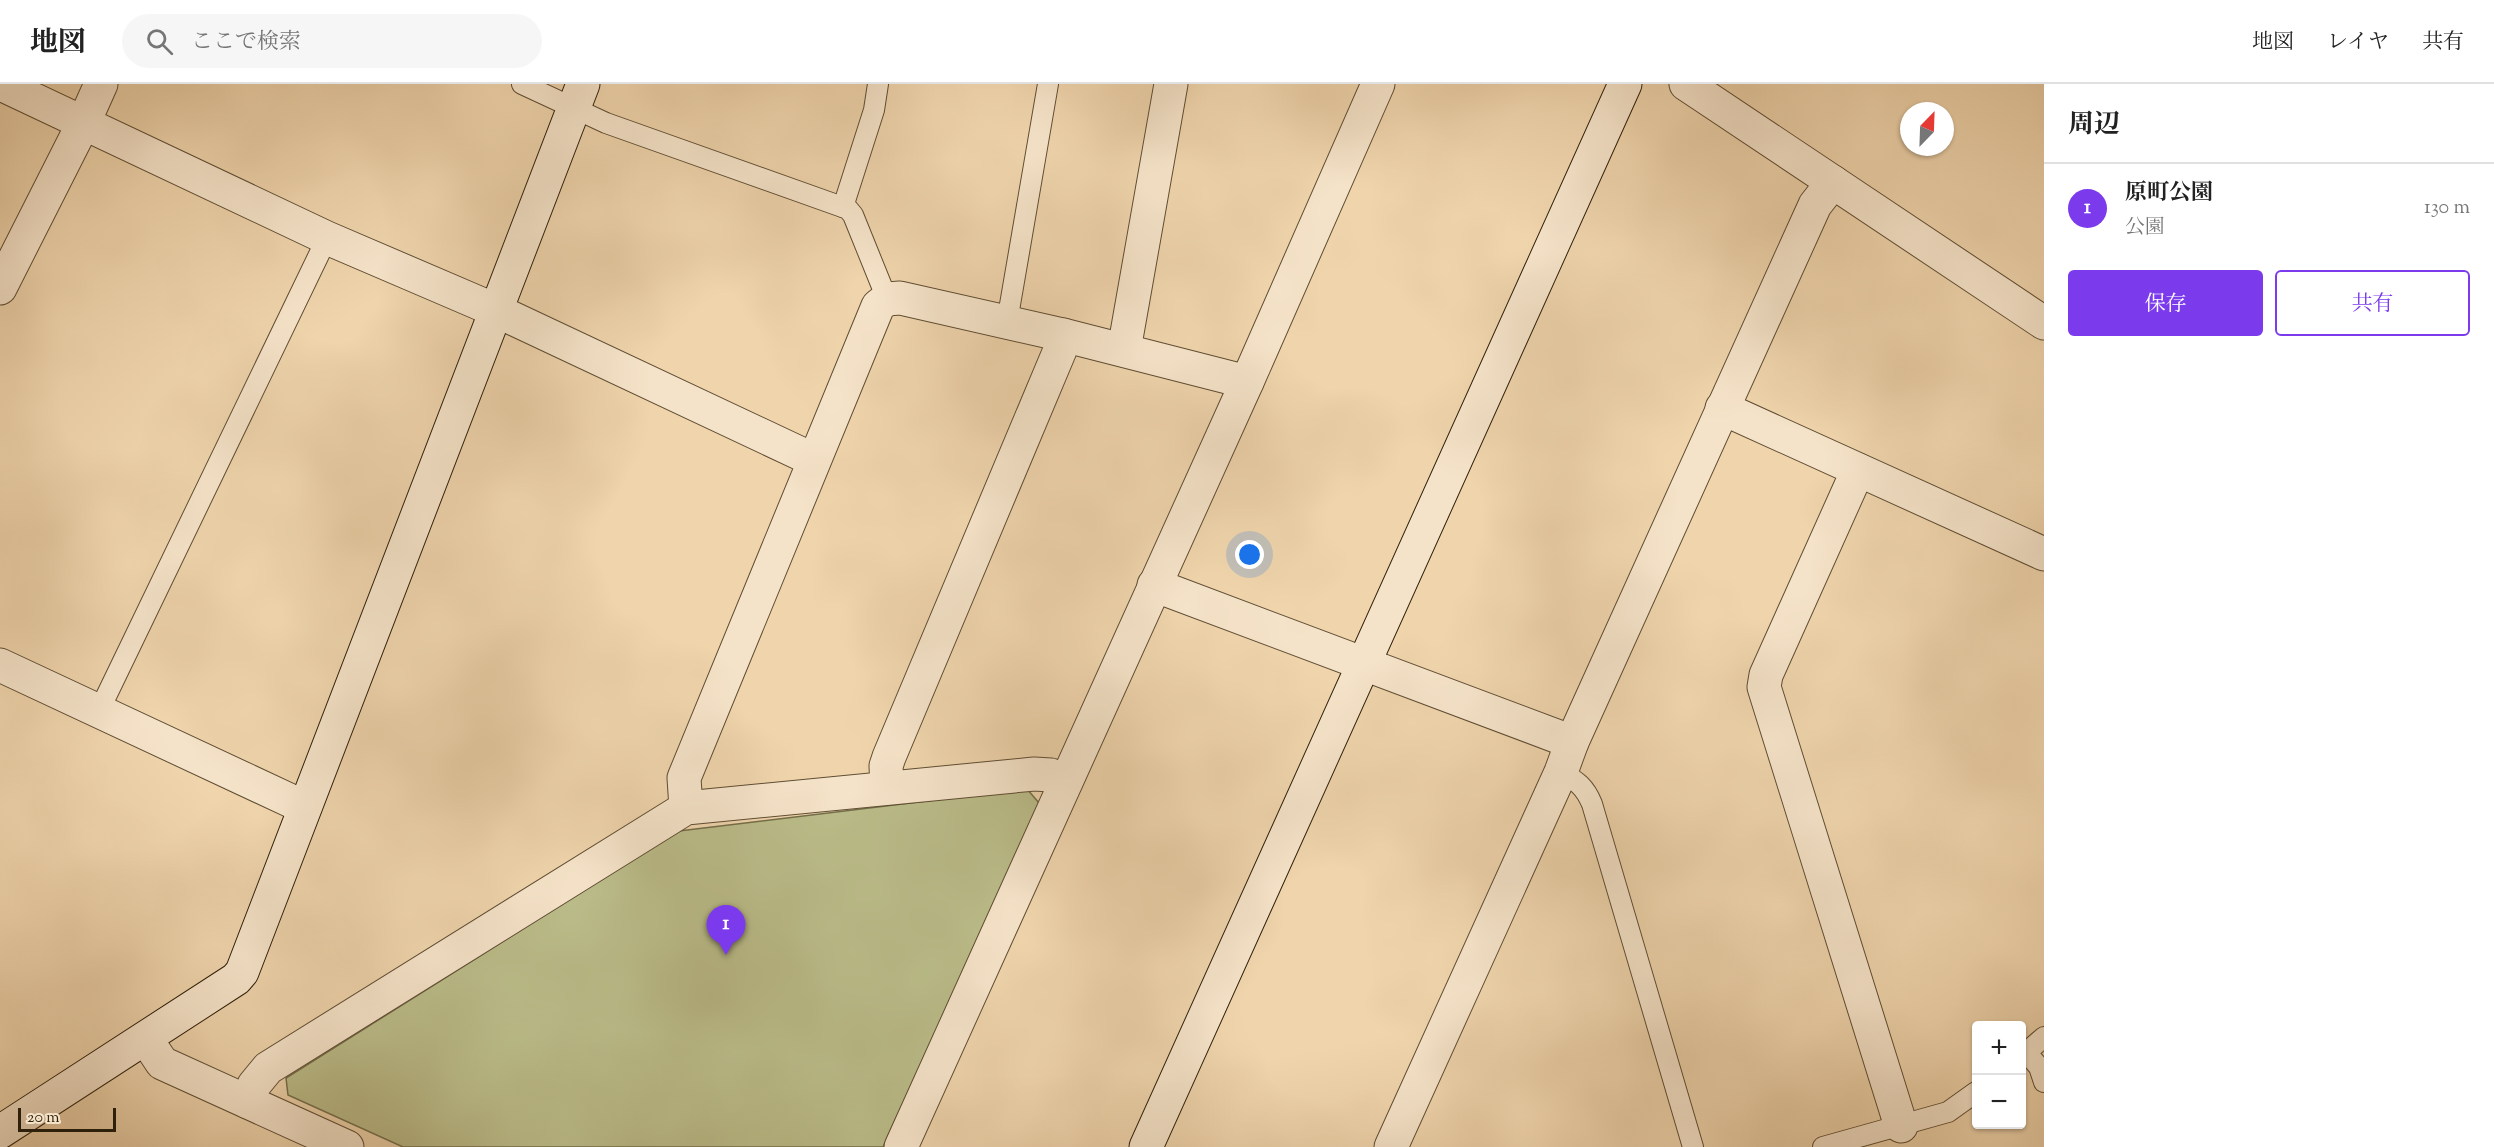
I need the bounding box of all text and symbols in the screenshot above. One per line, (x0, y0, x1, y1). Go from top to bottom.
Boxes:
search box (122, 14, 542, 68)
text: 地図 (30, 24, 86, 64)
icon: search (143, 25, 176, 58)
text: ここで検索 (191, 27, 301, 59)
text: 地図 (2252, 28, 2294, 58)
text: レイヤ (2327, 28, 2389, 58)
text: 共有 (2422, 28, 2464, 58)
north arrow (1900, 102, 1954, 156)
text: 周辺 (2068, 107, 2120, 144)
text: 原町公園 (2125, 178, 2213, 210)
text: 1 (2084, 194, 2091, 223)
text: 130 m (2424, 194, 2470, 223)
text: 公園 (2125, 214, 2165, 243)
button: 保存 (2068, 270, 2263, 336)
button: 共有 (2275, 270, 2470, 336)
your location (1235, 540, 1264, 569)
pin: 1 (706, 906, 746, 955)
map controls (1972, 1021, 2026, 1129)
button: + (1972, 1021, 2026, 1075)
button: − (1972, 1075, 2026, 1129)
scale bar (18, 1105, 116, 1132)
text: 20 m (27, 1107, 60, 1130)

